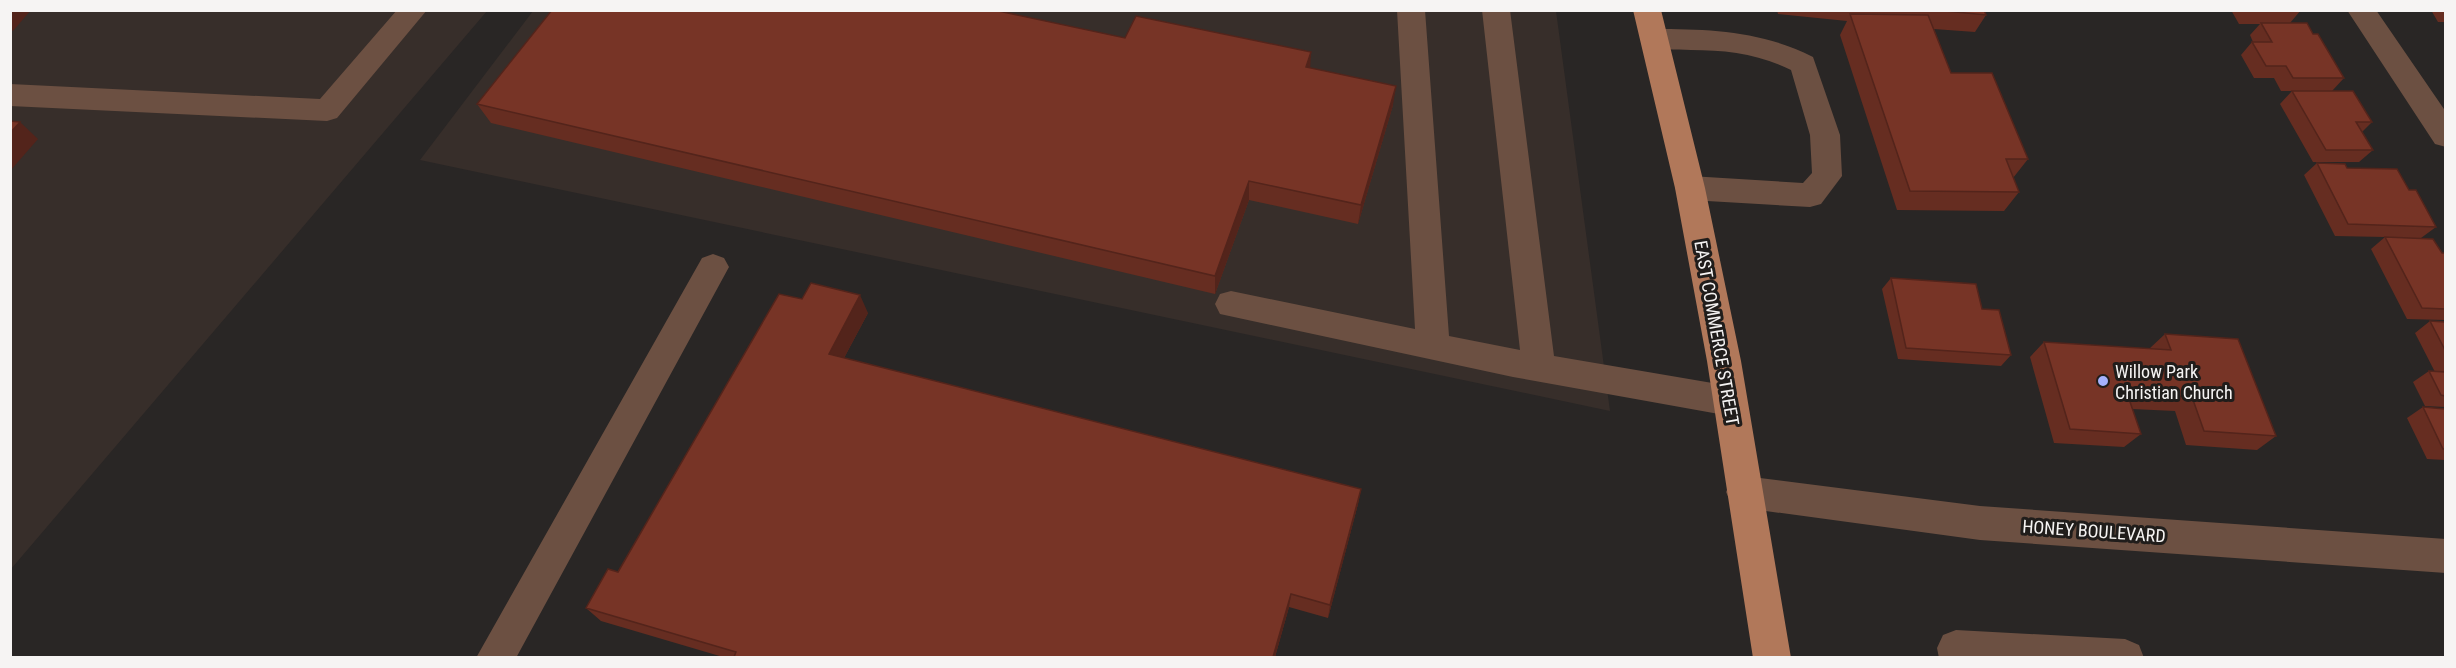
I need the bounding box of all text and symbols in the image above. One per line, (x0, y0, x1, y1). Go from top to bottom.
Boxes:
street label: EAST COMMERCE STREET (1690, 239, 1744, 427)
place label: Willow Park Christian Church (2115, 361, 2233, 403)
marker: Willow Park Christian Church (2096, 374, 2110, 388)
street label: HONEY BOULEVARD (2022, 516, 2166, 546)

